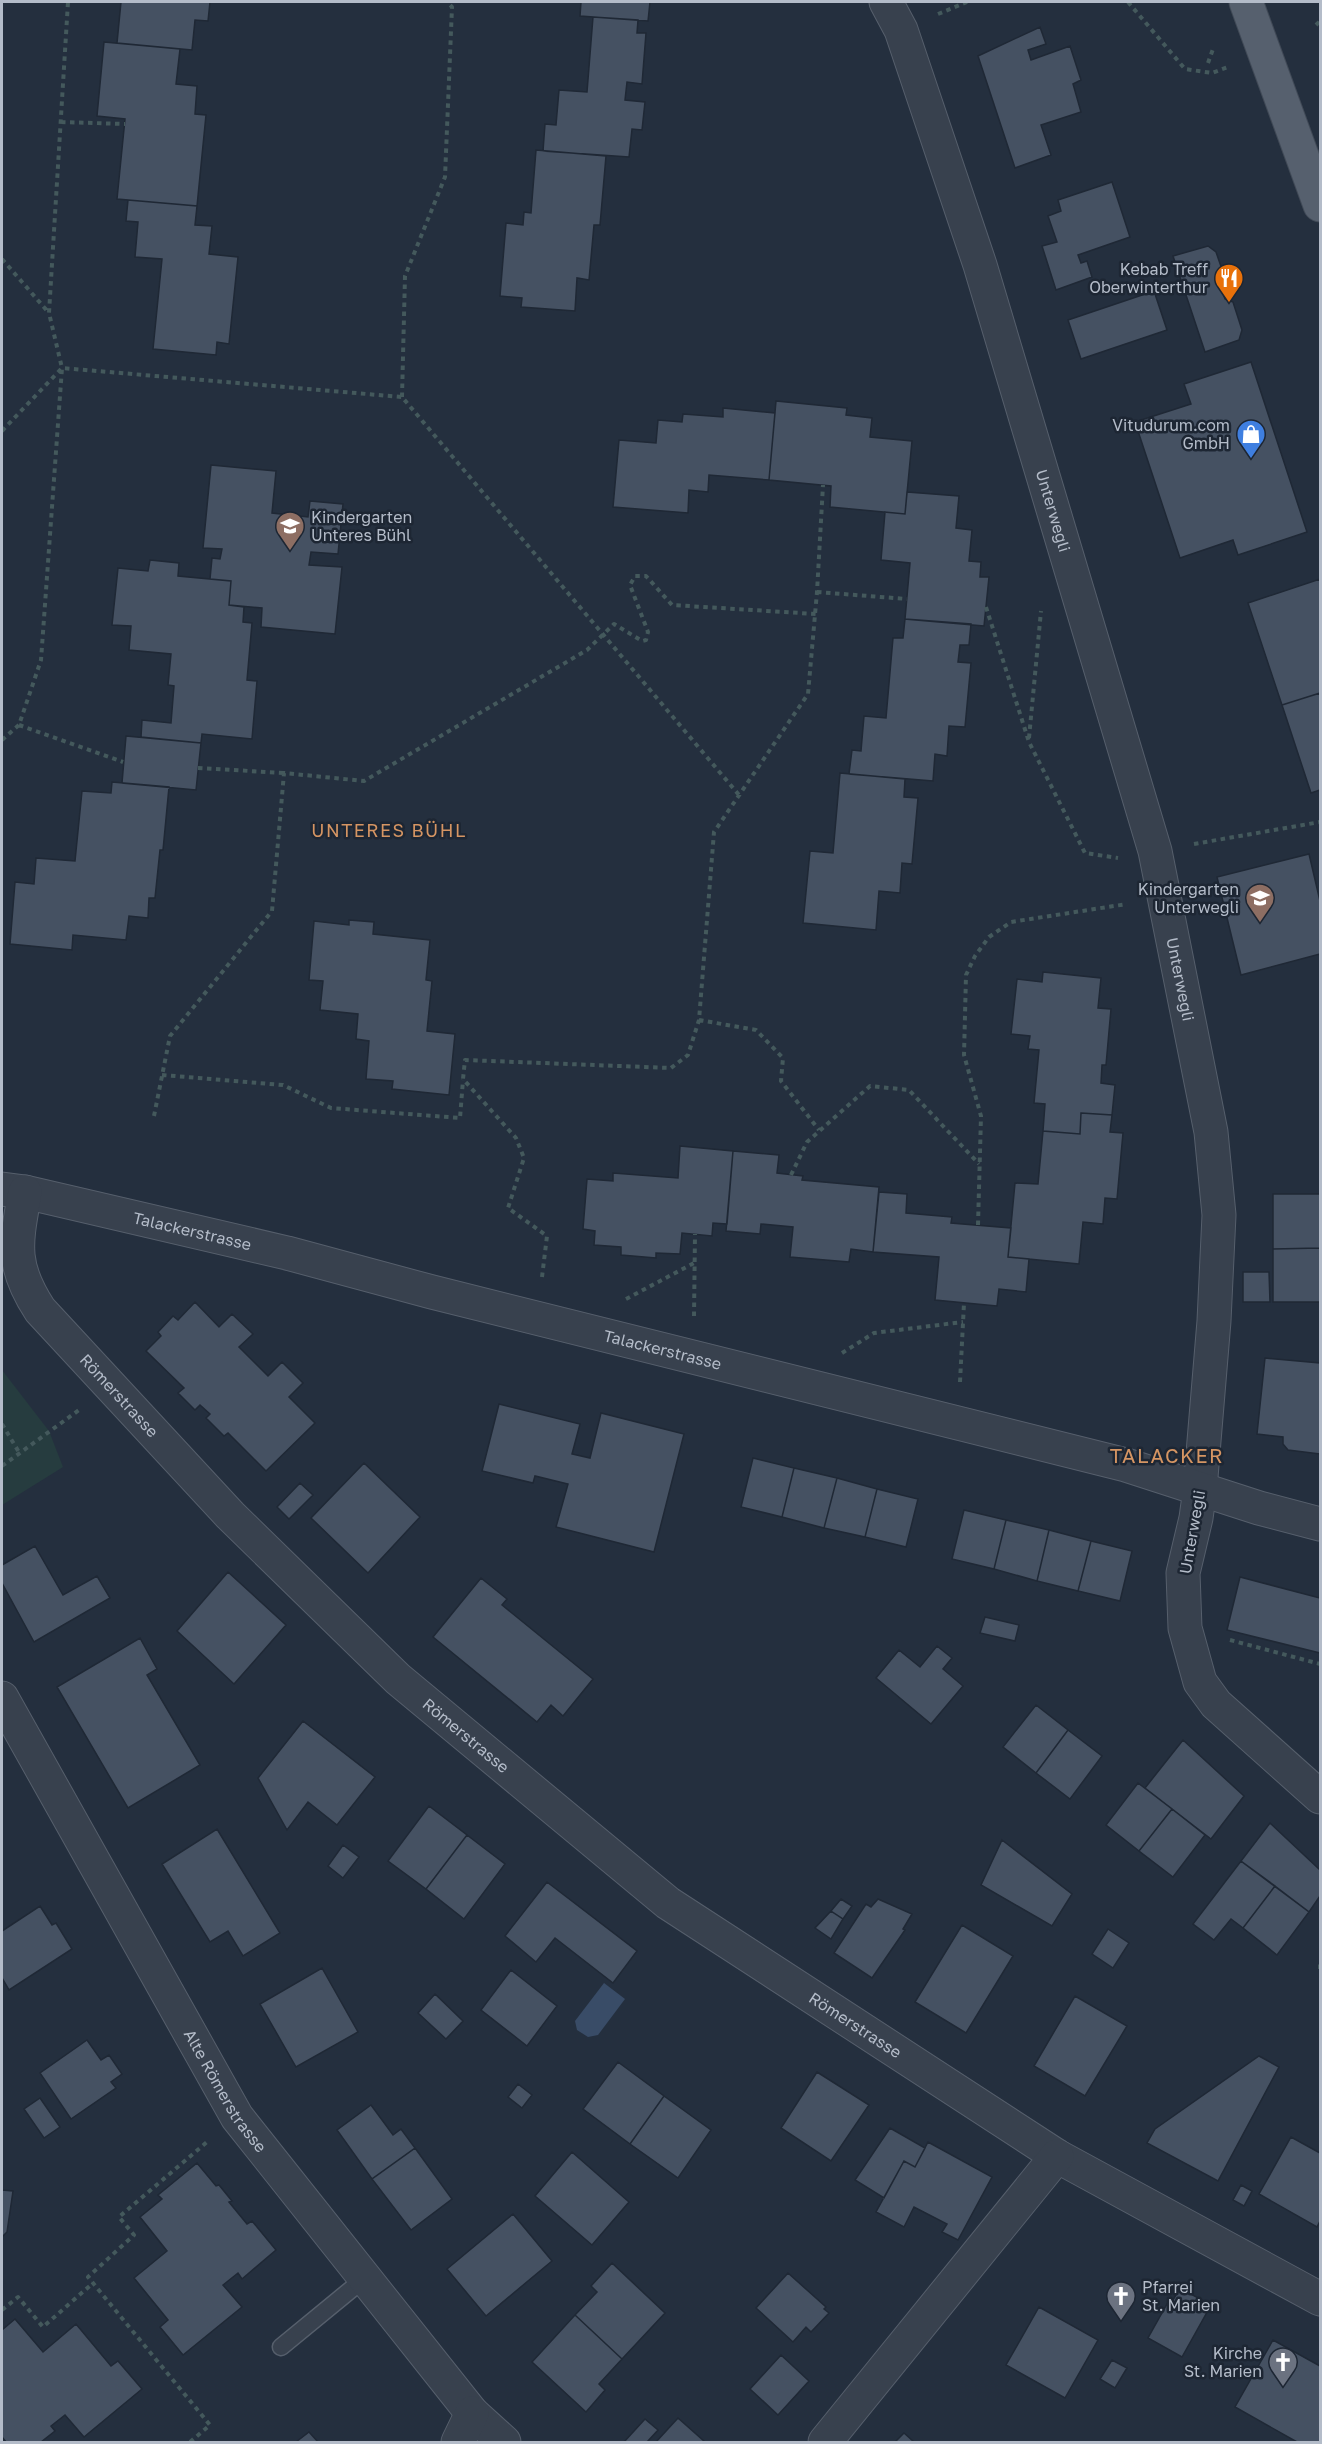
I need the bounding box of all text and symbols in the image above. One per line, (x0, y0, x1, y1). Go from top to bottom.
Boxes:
place label: Kebab Treff Oberwinterthur (1089, 259, 1208, 297)
restaurant icon: Kebab Treff Oberwinterthur (1213, 262, 1245, 304)
place label: Vitudurum.com GmbH (1112, 415, 1230, 453)
shop icon: Vitudurum.com GmbH (1235, 418, 1267, 460)
street label: Unterwegli (1032, 467, 1075, 554)
place label: Kindergarten Unteres Bühl (311, 507, 412, 545)
school or university icon: Kindergarten Unteres Bühl (274, 510, 306, 552)
district label: UNTERES BÜHL (311, 819, 467, 841)
place label: Kindergarten Unterwegli (1138, 879, 1239, 917)
school or university icon: Kindergarten Unterwegli (1244, 882, 1276, 924)
street label: Unterwegli (1162, 936, 1199, 1023)
street label: Talackerstrasse (131, 1208, 254, 1254)
street label: Talackerstrasse (601, 1325, 724, 1374)
street label: Römerstrasse (76, 1350, 163, 1441)
district label: TALACKER (1110, 1443, 1224, 1467)
street label: Unterwegli (1175, 1488, 1209, 1576)
street label: Römerstrasse (419, 1694, 513, 1777)
street label: Römerstrasse (805, 1987, 905, 2062)
street label: Alte Römerstrasse (180, 2026, 271, 2156)
place label: Pfarrei St. Marien (1142, 2277, 1220, 2315)
church icon: Pfarrei St. Marien (1105, 2280, 1137, 2322)
place label: Kirche St. Marien (1184, 2343, 1262, 2381)
church icon: Kirche St. Marien (1267, 2346, 1299, 2388)

